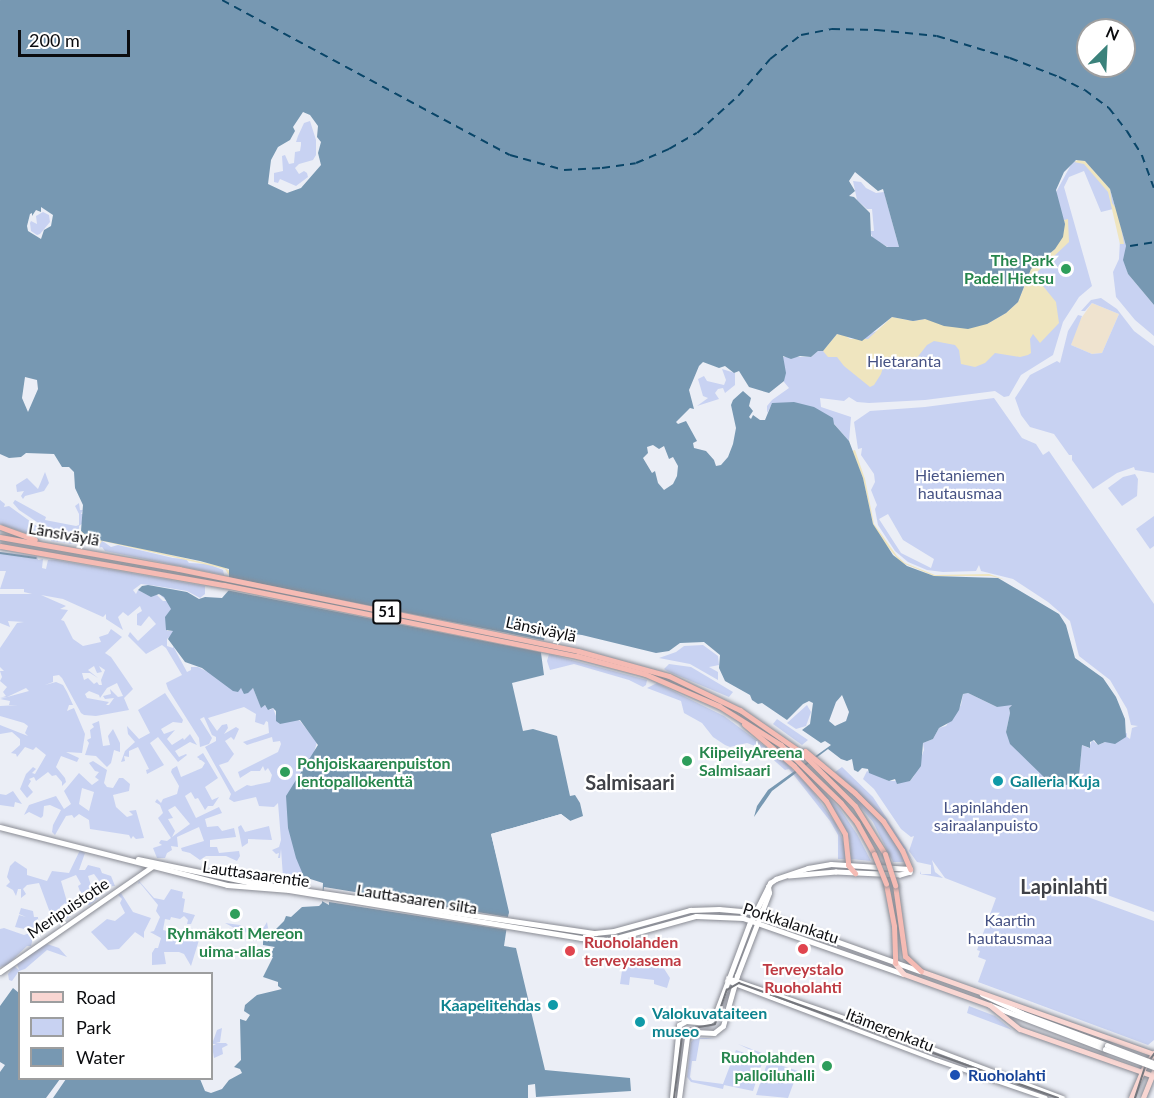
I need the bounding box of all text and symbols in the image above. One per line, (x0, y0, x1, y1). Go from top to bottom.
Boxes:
scale bar (21, 18, 134, 56)
north arrow (1076, 18, 1136, 78)
text: N (1103, 22, 1122, 44)
text: 200 m (29, 29, 80, 51)
place label: The Park Padel Hietsu (964, 250, 1054, 288)
marker: The Park Padel Hietsu (1059, 262, 1073, 276)
park label: Hietaranta (867, 351, 941, 371)
park label: Hietaniemen hautausmaa (915, 465, 1005, 503)
street label: Länsiväylä (27, 518, 101, 550)
road number: 51 (372, 600, 402, 624)
street label: Länsiväylä (504, 612, 578, 646)
place label: KiipeilyAreena Salmisaari (699, 742, 803, 780)
place label: Pohjoiskaarenpuiston lentopallokenttä (297, 753, 451, 791)
marker: KiipeilyAreena Salmisaari (680, 754, 694, 768)
marker: Pohjoiskaarenpuiston lentopallokenttä (278, 765, 292, 779)
district label: Salmisaari (585, 770, 675, 794)
place label: Galleria Kuja (1010, 771, 1100, 791)
marker: Galleria Kuja (991, 774, 1005, 788)
park label: Lapinlahden sairaalanpuisto (934, 797, 1038, 835)
street label: Lauttasaarentie (201, 857, 311, 891)
street label: Meripuistotie (24, 874, 112, 942)
district label: Lapinlahti (1020, 874, 1108, 898)
street label: Lauttasaaren silta (355, 880, 479, 918)
street label: Porkkalankatu (741, 898, 841, 948)
marker: Ryhmäkoti Mereon uima-allas (228, 907, 242, 921)
park label: Kaartin hautausmaa (968, 910, 1052, 948)
place label: Ryhmäkoti Mereon uima-allas (167, 923, 303, 961)
place label: Ruoholahden terveysasema (584, 932, 681, 970)
marker: Terveystalo Ruoholahti (794, 940, 812, 958)
marker: Ruoholahden terveysasema (561, 942, 579, 960)
place label: Terveystalo Ruoholahti (762, 959, 844, 997)
legend (18, 972, 213, 1080)
text: Road (76, 986, 116, 1008)
place label: Kaapelitehdas (440, 995, 541, 1015)
marker: Kaapelitehdas (546, 998, 560, 1012)
place label: Valokuvataiteen museo (652, 1003, 767, 1041)
street label: Itämerenkatu (843, 1004, 937, 1056)
marker: Valokuvataiteen museo (633, 1015, 647, 1029)
text: Park (76, 1016, 111, 1038)
text: Water (76, 1046, 125, 1068)
place label: Ruoholahden palloiluhalli (721, 1047, 815, 1085)
marker: Ruoholahden palloiluhalli (820, 1059, 834, 1073)
place label: Ruoholahti (968, 1065, 1046, 1085)
marker: Ruoholahti (946, 1066, 964, 1084)

